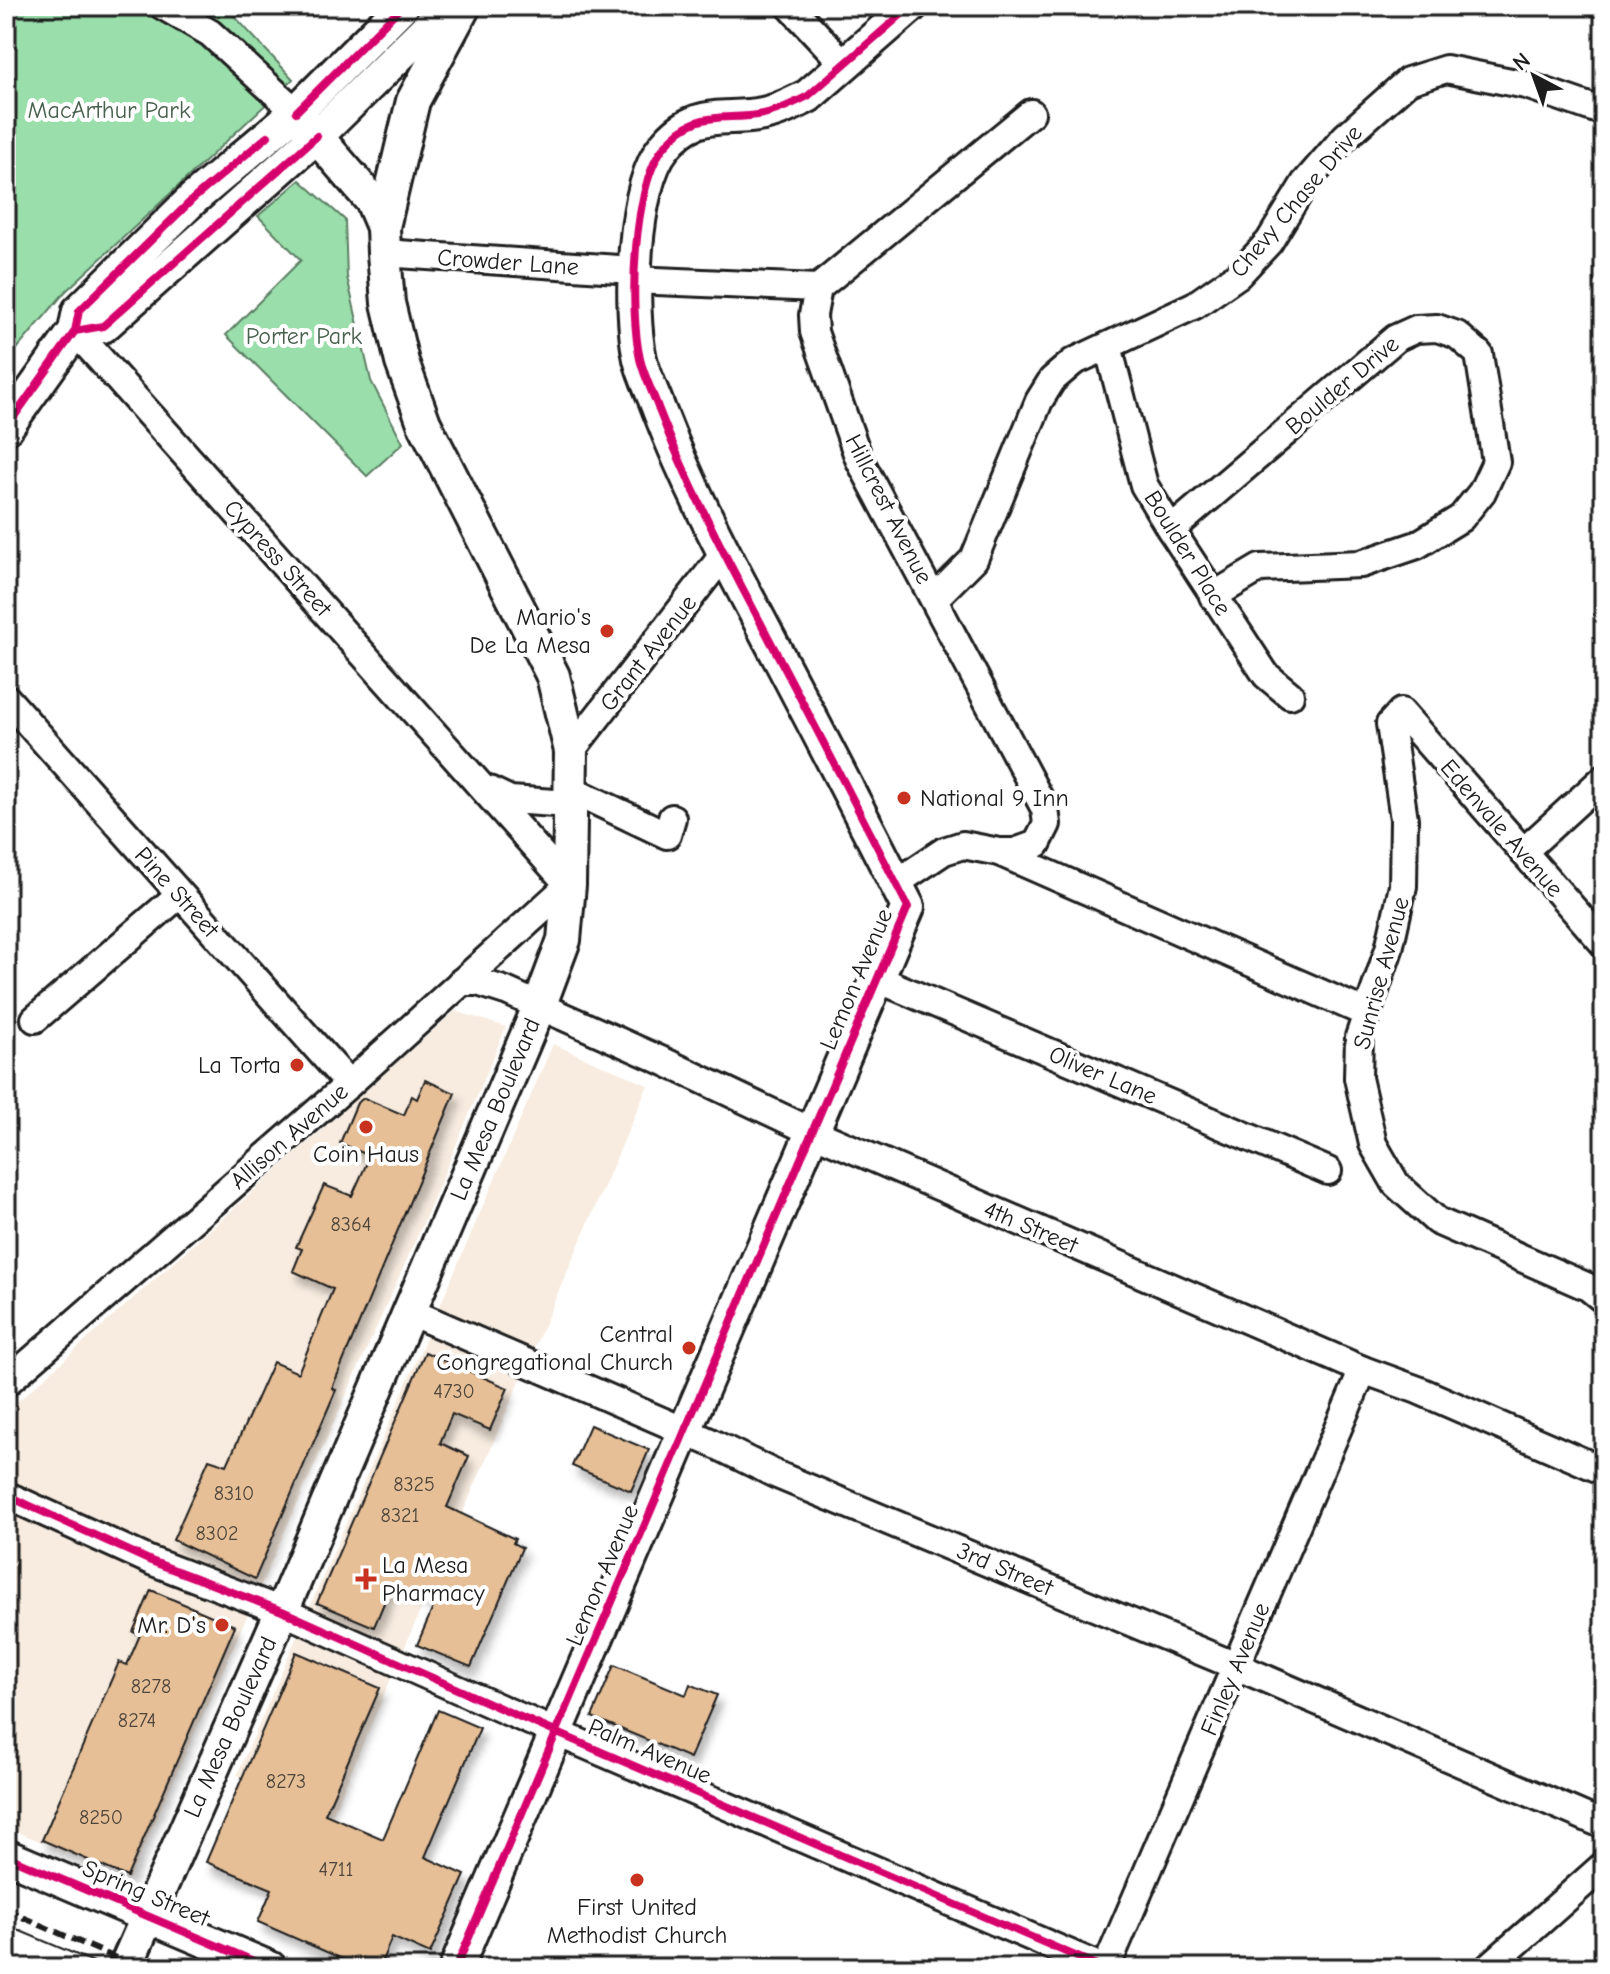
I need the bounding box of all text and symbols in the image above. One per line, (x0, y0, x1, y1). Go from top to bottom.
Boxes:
north arrow (1494, 36, 1574, 116)
text: N (1508, 47, 1535, 76)
park label: MacArthur Park (27, 96, 191, 124)
street label: Chevy Chase Drive (1224, 119, 1368, 283)
street label: Crowder Lane (436, 243, 580, 281)
park label: Porter Park (246, 322, 363, 350)
street label: Boulder Drive (1280, 330, 1404, 440)
street label: Hillcrest Avenue (839, 430, 939, 588)
street label: Boulder Place (1138, 485, 1238, 621)
street label: Cypress Street (218, 494, 338, 623)
street label: Grant Avenue (594, 589, 702, 717)
place label: Mario's De La Mesa (469, 603, 591, 659)
marker: Mario's De La Mesa (598, 622, 616, 640)
street label: Edenvale Avenue (1435, 754, 1569, 902)
place label: National 9 Inn (920, 784, 1069, 812)
marker: National 9 Inn (895, 789, 913, 807)
street label: Pine Street (129, 841, 226, 944)
street label: Sunrise Avenue (1347, 894, 1415, 1052)
street label: Lemon Avenue (814, 904, 898, 1054)
street label: La Mesa Boulevard (444, 1014, 546, 1204)
street label: Oliver Lane (1045, 1040, 1161, 1110)
place label: La Torta (198, 1051, 281, 1079)
marker: La Torta (288, 1056, 306, 1074)
street label: Allison Avenue (224, 1077, 354, 1195)
marker: Coin Haus (357, 1118, 375, 1136)
place label: Coin Haus (313, 1140, 419, 1168)
street label: 4th Street (980, 1195, 1083, 1260)
house number: 8364 (331, 1213, 371, 1236)
place label: Central Congregational Church (436, 1320, 673, 1376)
marker: Central Congregational Church (680, 1339, 698, 1357)
house number: 4730 (433, 1380, 475, 1403)
house number: 8325 (393, 1473, 435, 1496)
house number: 8310 (214, 1482, 254, 1505)
street label: Lemon Avenue (560, 1500, 644, 1650)
house number: 8321 (381, 1504, 419, 1527)
house number: 8302 (195, 1522, 239, 1545)
street label: 3rd Street (953, 1536, 1058, 1602)
place label: La Mesa Pharmacy (382, 1551, 485, 1607)
marker: La Mesa Pharmacy (357, 1570, 375, 1588)
street label: Finley Avenue (1194, 1598, 1276, 1740)
place label: Mr. D's (137, 1611, 206, 1639)
marker: Mr. D's (213, 1616, 231, 1634)
street label: La Mesa Boulevard (178, 1632, 282, 1822)
house number: 8278 (131, 1675, 171, 1698)
house number: 8274 (118, 1709, 156, 1732)
street label: Palm Avenue (584, 1713, 716, 1789)
house number: 8273 (266, 1770, 306, 1793)
house number: 8250 (79, 1806, 123, 1829)
street label: Spring Street (78, 1854, 215, 1933)
house number: 4711 (319, 1858, 353, 1881)
marker: First United Methodist Church (628, 1871, 646, 1889)
place label: First United Methodist Church (547, 1893, 727, 1949)

